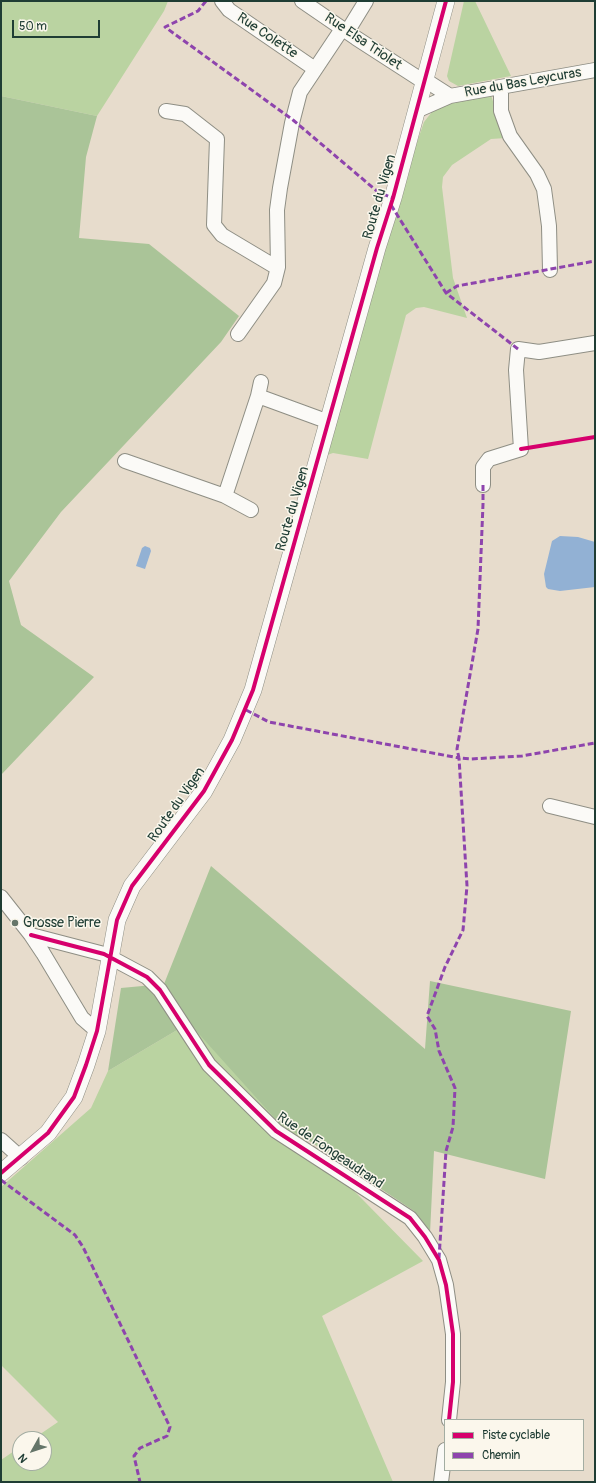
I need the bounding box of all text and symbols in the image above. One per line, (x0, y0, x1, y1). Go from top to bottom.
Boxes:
street label: Rue Colette (233, 10, 301, 62)
street label: Rue Elsa Triolet (321, 10, 405, 74)
scale bar (14, 12, 102, 38)
text: 50 m (19, 19, 47, 34)
street label: Rue du Bas Leycuras (463, 64, 583, 102)
street label: Route du Vigen (360, 153, 400, 241)
street label: Route du Vigen (273, 465, 313, 553)
street label: Route du Vigen (145, 764, 209, 846)
place label: Grosse Pierre (23, 915, 101, 931)
marker: Grosse Pierre (10, 918, 20, 928)
street label: Rue de Fongeaudrand (273, 1109, 387, 1193)
legend (444, 1419, 584, 1471)
text: Piste cyclable (482, 1428, 550, 1443)
north arrow (12, 1431, 52, 1471)
text: Chemin (482, 1448, 520, 1463)
text: N (16, 1451, 30, 1465)

